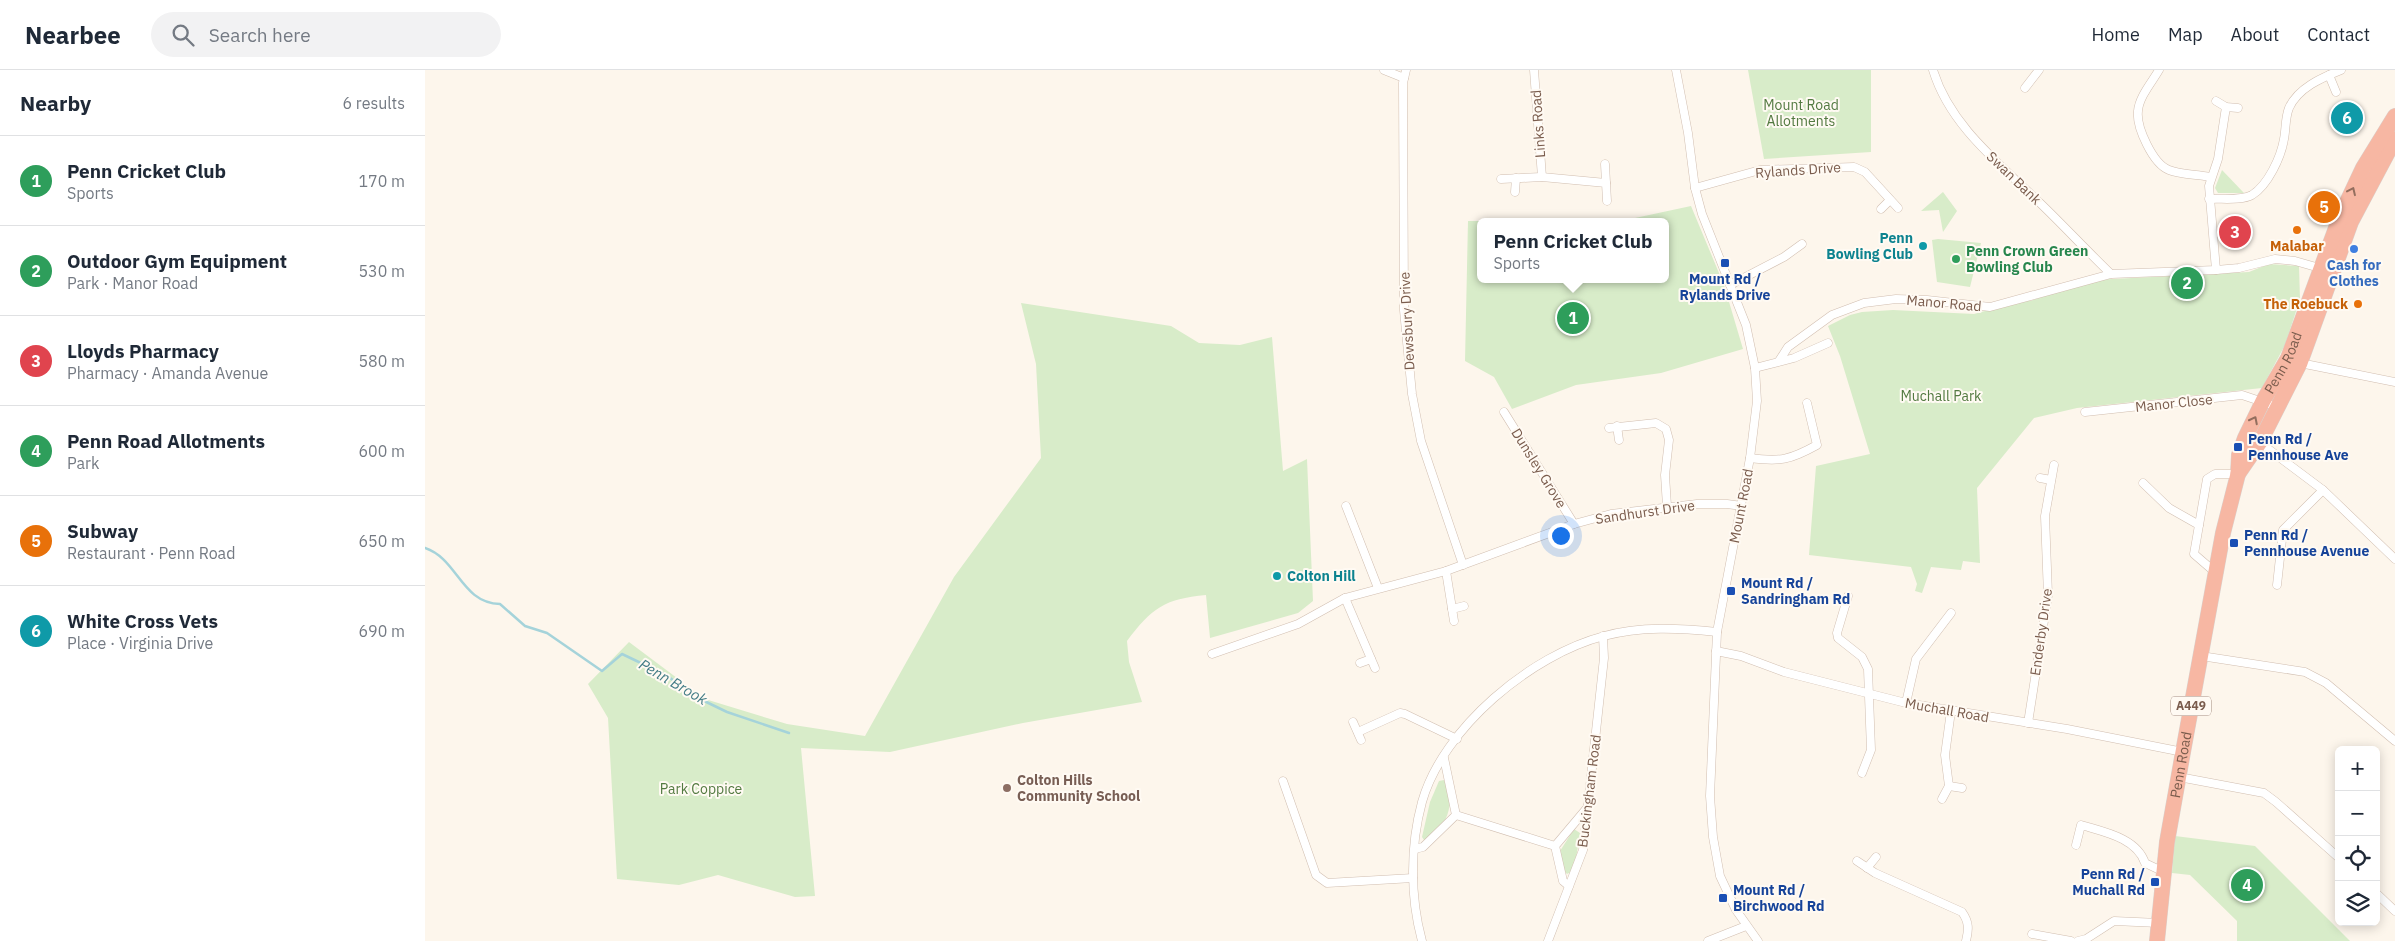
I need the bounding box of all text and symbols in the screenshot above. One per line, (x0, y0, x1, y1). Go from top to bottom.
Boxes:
search box (151, 12, 501, 57)
text: Nearbee (25, 19, 121, 51)
icon: search (169, 21, 197, 49)
text: Search here (209, 23, 311, 47)
text: Home (2092, 23, 2140, 46)
text: Map (2168, 23, 2203, 46)
text: About (2231, 23, 2279, 46)
text: Contact (2307, 23, 2370, 46)
text: Nearby (20, 89, 91, 117)
street label: Links Road (1527, 89, 1549, 159)
text: 6 results (342, 93, 405, 113)
park label: Mount Road Allotments (1763, 96, 1839, 130)
pin: 6 (2331, 99, 2363, 137)
street label: Swan Bank (1983, 147, 2046, 209)
street label: Rylands Drive (1755, 158, 1842, 182)
text: Penn Cricket Club (67, 159, 226, 183)
text: 1 (31, 171, 41, 191)
text: 170 m (358, 171, 405, 191)
text: Sports (67, 183, 114, 203)
one-way arrow (2346, 187, 2356, 196)
pin: 5 (2308, 188, 2340, 226)
pin: 3 (2219, 213, 2251, 251)
popup (1477, 218, 1669, 283)
marker: Malabar (2291, 224, 2303, 236)
text: Penn Cricket Club (1493, 229, 1653, 253)
place label: Penn Bowling Club (1826, 229, 1913, 263)
place label: Malabar (2270, 237, 2324, 255)
marker: Penn Bowling Club (1917, 240, 1929, 252)
place label: Penn Crown Green Bowling Club (1966, 242, 2088, 276)
marker: Cash for Clothes (2348, 243, 2360, 255)
text: Outdoor Gym Equipment (67, 249, 287, 273)
text: Sports (1493, 253, 1540, 273)
marker: Penn Crown Green Bowling Club (1950, 253, 1962, 265)
place label: Cash for Clothes (2327, 256, 2382, 290)
marker: Mount Rd / Rylands Drive (1719, 257, 1731, 269)
text: 2 (31, 261, 41, 281)
text: 530 m (358, 261, 405, 281)
pin: 2 (2171, 264, 2203, 302)
place label: Mount Rd / Rylands Drive (1680, 270, 1771, 304)
street label: Dewsbury Drive (1395, 271, 1419, 371)
text: Park · Manor Road (67, 273, 198, 293)
street label: Manor Road (1906, 291, 1982, 315)
place label: The Roebuck (2263, 295, 2349, 313)
marker: The Roebuck (2352, 298, 2364, 310)
pin: 1 (1557, 299, 1589, 337)
street label: Penn Road (2260, 329, 2306, 397)
text: Lloyds Pharmacy (67, 339, 219, 363)
text: 3 (31, 351, 41, 371)
text: 580 m (358, 351, 405, 371)
text: Pharmacy · Amanda Avenue (67, 363, 268, 383)
park label: Muchall Park (1901, 387, 1982, 405)
street label: Manor Close (2134, 390, 2214, 416)
one-way arrow (2248, 416, 2258, 425)
street label: Dunsley Grove (1507, 425, 1571, 512)
text: Penn Road Allotments (67, 429, 265, 453)
place label: Penn Rd / Pennhouse Ave (2248, 430, 2349, 464)
text: 4 (31, 441, 41, 461)
text: 600 m (358, 441, 405, 461)
marker: Penn Rd / Pennhouse Ave (2232, 441, 2244, 453)
text: Park (67, 453, 99, 473)
street label: Mount Road (1725, 467, 1757, 545)
street label: Sandhurst Drive (1594, 496, 1696, 528)
text: Subway (67, 519, 138, 543)
your location (1548, 523, 1574, 549)
place label: Penn Rd / Pennhouse Avenue (2244, 526, 2369, 560)
text: 5 (31, 531, 41, 551)
text: 650 m (358, 531, 405, 551)
marker: Penn Rd / Pennhouse Avenue (2228, 537, 2240, 549)
text: Restaurant · Penn Road (67, 543, 235, 563)
place label: Colton Hill (1287, 567, 1356, 585)
marker: Colton Hill (1271, 570, 1283, 582)
place label: Mount Rd / Sandringham Rd (1741, 574, 1850, 608)
marker: Mount Rd / Sandringham Rd (1725, 585, 1737, 597)
street label: Enderby Drive (2026, 587, 2056, 677)
text: White Cross Vets (67, 609, 218, 633)
text: 6 (31, 621, 41, 641)
text: 690 m (358, 621, 405, 641)
text: Place · Virginia Drive (67, 633, 213, 653)
water label: Penn Brook (636, 654, 711, 709)
street label: Muchall Road (1904, 694, 1990, 726)
road number: A449 (2171, 696, 2211, 716)
street label: Penn Road (2166, 730, 2196, 799)
street label: Buckingham Road (1573, 734, 1605, 848)
map controls (2335, 746, 2380, 926)
button: + (2335, 746, 2380, 791)
place label: Colton Hills Community School (1017, 771, 1140, 805)
park label: Park Coppice (660, 780, 743, 798)
marker: Colton Hills Community School (1001, 782, 1013, 794)
button: − (2335, 791, 2380, 836)
button: locate (2335, 836, 2380, 881)
place label: Penn Rd / Muchall Rd (2072, 865, 2145, 899)
pin: 4 (2231, 866, 2263, 904)
marker: Penn Rd / Muchall Rd (2149, 876, 2161, 888)
place label: Mount Rd / Birchwood Rd (1733, 881, 1824, 915)
button: layers (2335, 881, 2380, 926)
marker: Mount Rd / Birchwood Rd (1717, 892, 1729, 904)

